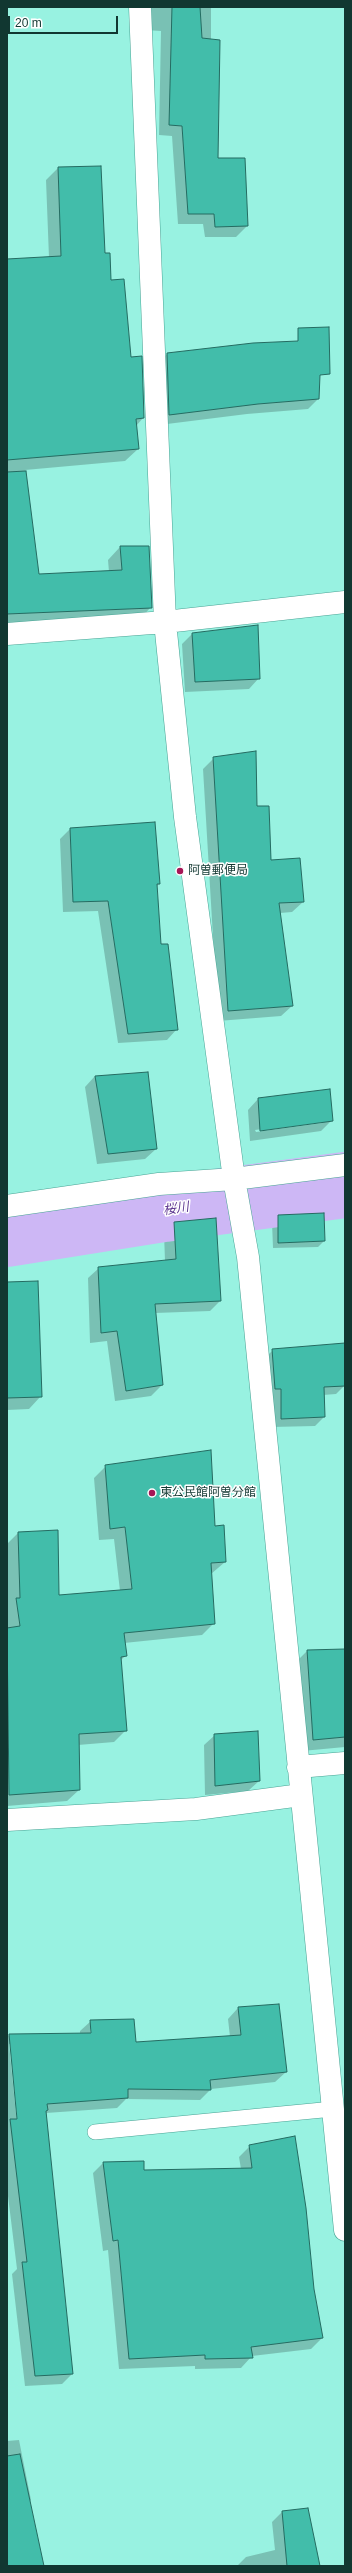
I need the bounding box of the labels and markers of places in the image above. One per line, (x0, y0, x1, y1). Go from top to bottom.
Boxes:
place label: 阿曽郵便局 (188, 864, 248, 878)
marker: 阿曽郵便局 (175, 866, 185, 876)
place label: 東公民館阿曽分館 (160, 1486, 256, 1500)
marker: 東公民館阿曽分館 (147, 1488, 157, 1498)

